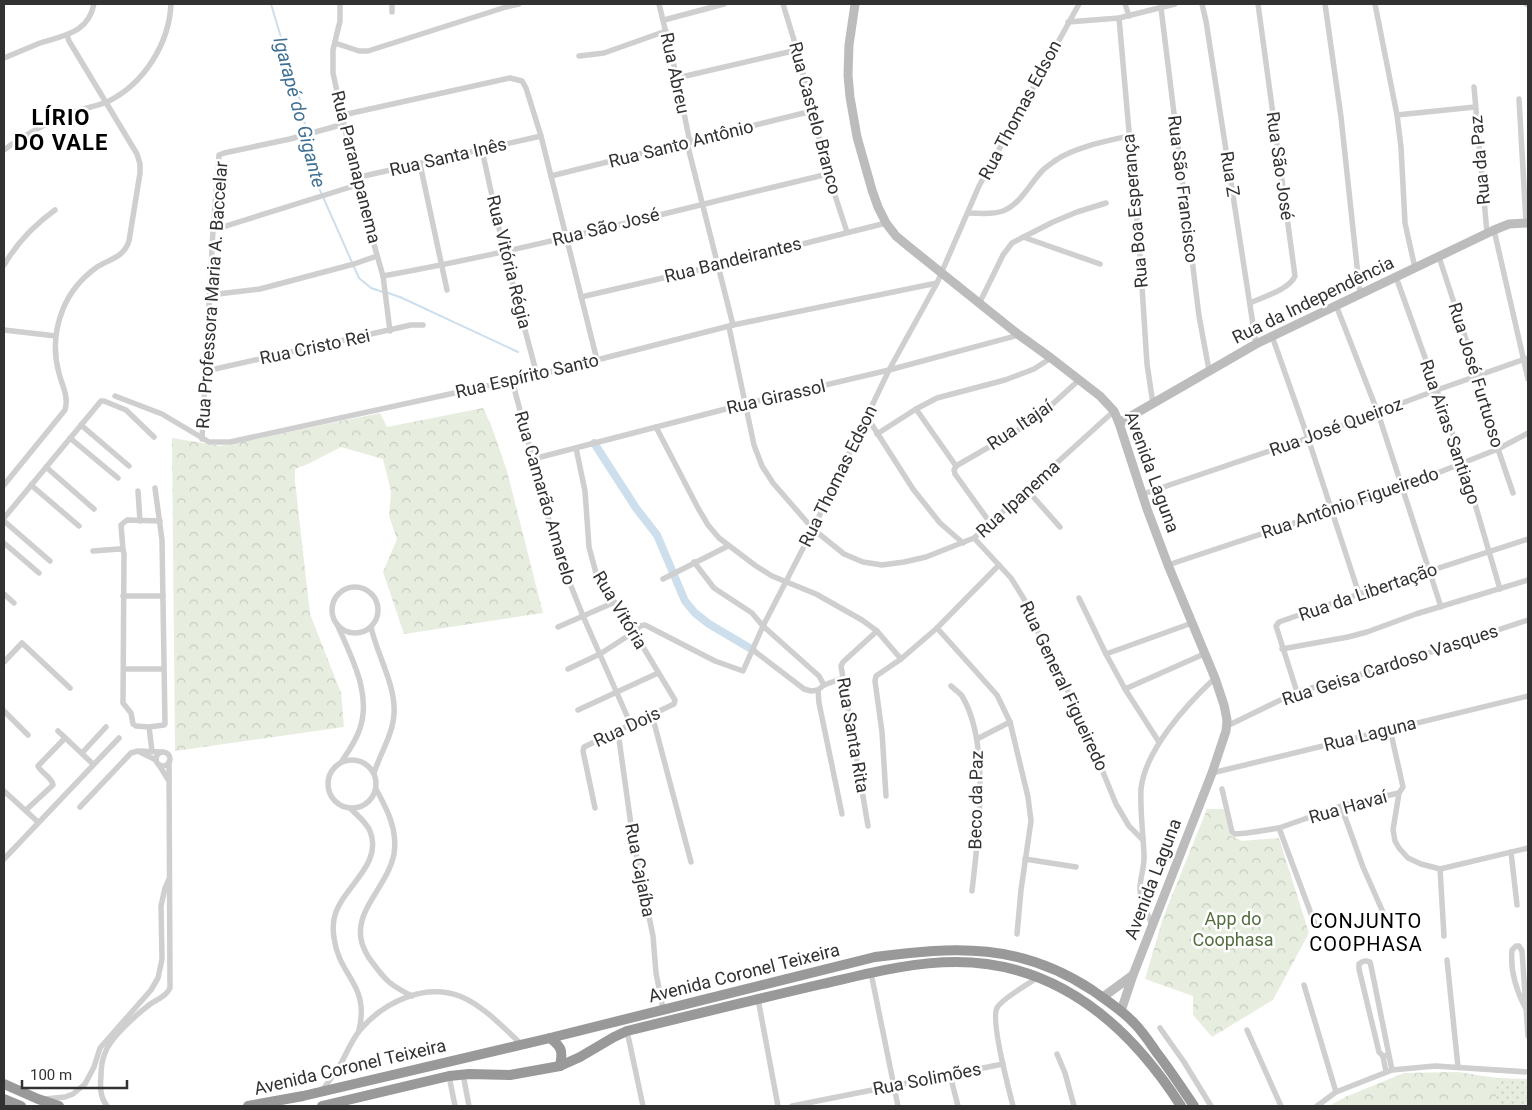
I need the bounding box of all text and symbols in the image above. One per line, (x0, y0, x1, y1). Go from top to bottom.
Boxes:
street label: Rua Abreu (657, 30, 694, 115)
water label: Igarapé do Gigante (268, 34, 331, 190)
street label: Rua Thomas Edson (974, 36, 1065, 183)
street label: Rua Castelo Branco (785, 39, 846, 196)
street label: Rua Paranapanema (327, 88, 386, 245)
district label: LÍRIO DO VALE (14, 105, 108, 155)
street label: Rua São José (1262, 110, 1299, 222)
street label: Rua São Francisco (1164, 114, 1203, 264)
street label: Rua da Paz (1465, 114, 1494, 206)
street label: Rua Santo Antônio (606, 115, 755, 172)
street label: Rua Santa Inês (387, 133, 508, 180)
street label: Rua Boa Esperança (1117, 133, 1152, 289)
street label: Rua Z (1217, 150, 1244, 199)
street label: Rua Professora Maria A. Baccelar (192, 160, 231, 429)
street label: Rua Vitória Régia (483, 193, 536, 331)
street label: Rua São José (550, 203, 662, 250)
street label: Rua Bandeirantes (662, 232, 804, 287)
street label: Rua da Independência (1229, 251, 1397, 348)
street label: Rua José Furtuoso (1444, 300, 1509, 450)
street label: Rua Cristo Rei (258, 325, 372, 368)
street label: Rua Espírito Santo (453, 349, 601, 402)
street label: Rua Airas Santiago (1416, 357, 1485, 507)
street label: Rua Girassol (724, 375, 827, 418)
street label: Rua José Queiroz (1266, 393, 1405, 460)
street label: Rua Itajaí (983, 395, 1057, 454)
street label: Rua Thomas Edson (794, 402, 881, 550)
street label: Rua Camarão Amarelo (511, 408, 580, 587)
street label: Avenida Laguna (1121, 408, 1184, 535)
street label: Rua Ipanema (972, 456, 1064, 542)
street label: Rua Antônio Figueiredo (1258, 462, 1441, 543)
street label: Rua da Libertação (1296, 558, 1440, 625)
street label: Rua Vitória (589, 567, 652, 653)
street label: Rua General Figueiredo (1016, 597, 1113, 774)
street label: Rua Geisa Cardoso Vasques (1279, 620, 1501, 709)
street label: Rua Santa Rita (833, 675, 874, 794)
street label: Rua Dois (590, 702, 663, 751)
street label: Rua Laguna (1321, 712, 1418, 755)
street label: Beco da Paz (964, 750, 987, 850)
street label: Rua Havaí (1306, 785, 1390, 828)
street label: Avenida Laguna (1120, 816, 1185, 942)
street label: Rua Cajaíba (621, 821, 660, 919)
park label: App do Coophasa (1192, 908, 1274, 950)
district label: CONJUNTO COOPHASA (1309, 909, 1423, 956)
street label: Avenida Coronel Teixeira (646, 939, 842, 1006)
street label: Avenida Coronel Teixeira (252, 1034, 448, 1099)
scale bar (22, 1058, 128, 1090)
street label: Rua Solimões (871, 1058, 983, 1099)
text: 100 m (30, 1066, 72, 1084)

